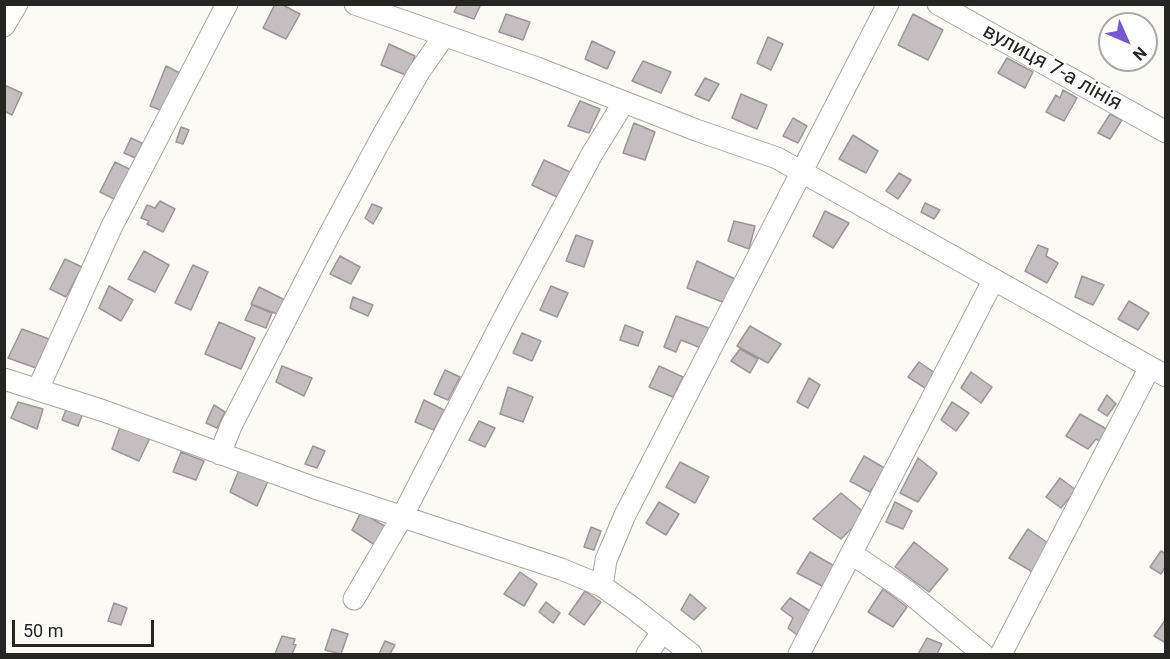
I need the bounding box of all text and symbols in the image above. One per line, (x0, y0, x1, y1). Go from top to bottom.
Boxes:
north arrow (1098, 12, 1158, 72)
street label: вулиця 7-а лінія (978, 19, 1126, 117)
text: N (1129, 43, 1150, 64)
scale bar (15, 608, 158, 646)
text: 50 m (23, 620, 63, 641)

